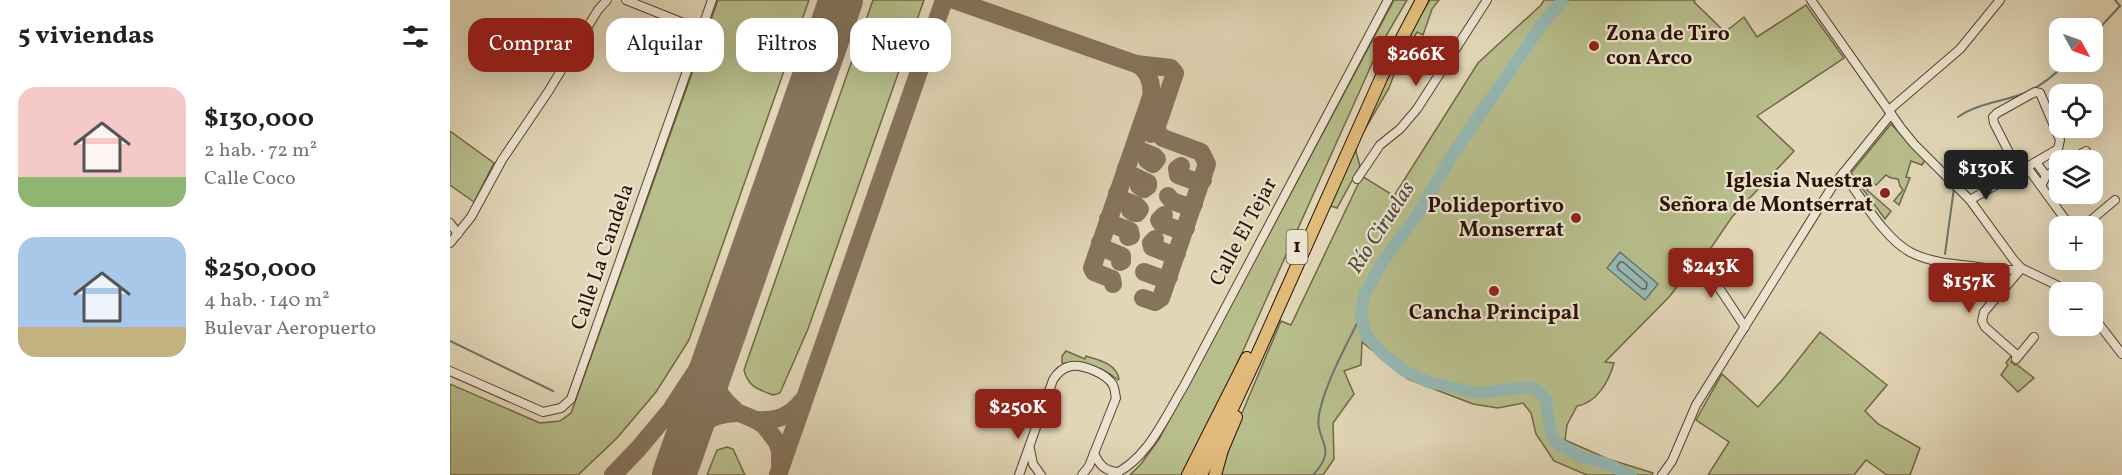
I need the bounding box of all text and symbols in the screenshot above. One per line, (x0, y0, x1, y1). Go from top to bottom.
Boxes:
text: 5 viviendas (18, 18, 154, 54)
chip: Comprar (468, 18, 594, 72)
chip: Alquilar (606, 18, 724, 72)
chip: Filtros (736, 18, 838, 72)
chip: Nuevo (850, 18, 951, 72)
north arrow (2049, 18, 2103, 72)
map controls (2049, 18, 2103, 336)
icon: filters (399, 20, 432, 53)
place label: Zona de Tiro con Arco (1606, 20, 1730, 73)
pin: $266K (1374, 36, 1458, 87)
marker: Zona de Tiro con Arco (1587, 39, 1601, 53)
text: $266K (1387, 41, 1445, 69)
button: locate (2049, 84, 2103, 138)
text: $130,000 (204, 101, 314, 137)
icon: home (66, 111, 138, 183)
text: 2 hab. · 72 m² (204, 137, 317, 165)
pin: $130K (1944, 150, 2028, 201)
button: layers (2049, 150, 2103, 204)
text: $130K (1958, 155, 2014, 183)
text: Calle Coco (204, 165, 296, 193)
place label: Iglesia Nuestra Señora de Montserrat (1659, 167, 1873, 220)
street label: Calle El Tejar (1203, 172, 1285, 291)
water label: Río Ciruelas (1341, 176, 1423, 280)
street label: Calle La Candela (564, 180, 642, 334)
marker: Iglesia Nuestra Señora de Montserrat (1878, 186, 1892, 200)
place label: Polideportivo Monserrat (1428, 192, 1564, 245)
marker: Polideportivo Monserrat (1569, 211, 1583, 225)
button: + (2049, 216, 2103, 270)
road number: 1 (1286, 230, 1308, 264)
pin: $243K (1669, 248, 1753, 299)
text: $250,000 (204, 251, 316, 287)
text: $243K (1682, 253, 1740, 281)
icon: home (66, 261, 138, 333)
pin: $157K (1927, 263, 2011, 314)
text: $157K (1943, 268, 1995, 296)
button: − (2049, 282, 2103, 336)
marker: Cancha Principal (1487, 284, 1501, 298)
text: 4 hab. · 140 m² (204, 287, 330, 315)
place label: Cancha Principal (1409, 299, 1579, 328)
text: Bulevar Aeropuerto (204, 315, 376, 343)
pin: $250K (976, 389, 1060, 440)
text: $250K (989, 394, 1047, 422)

